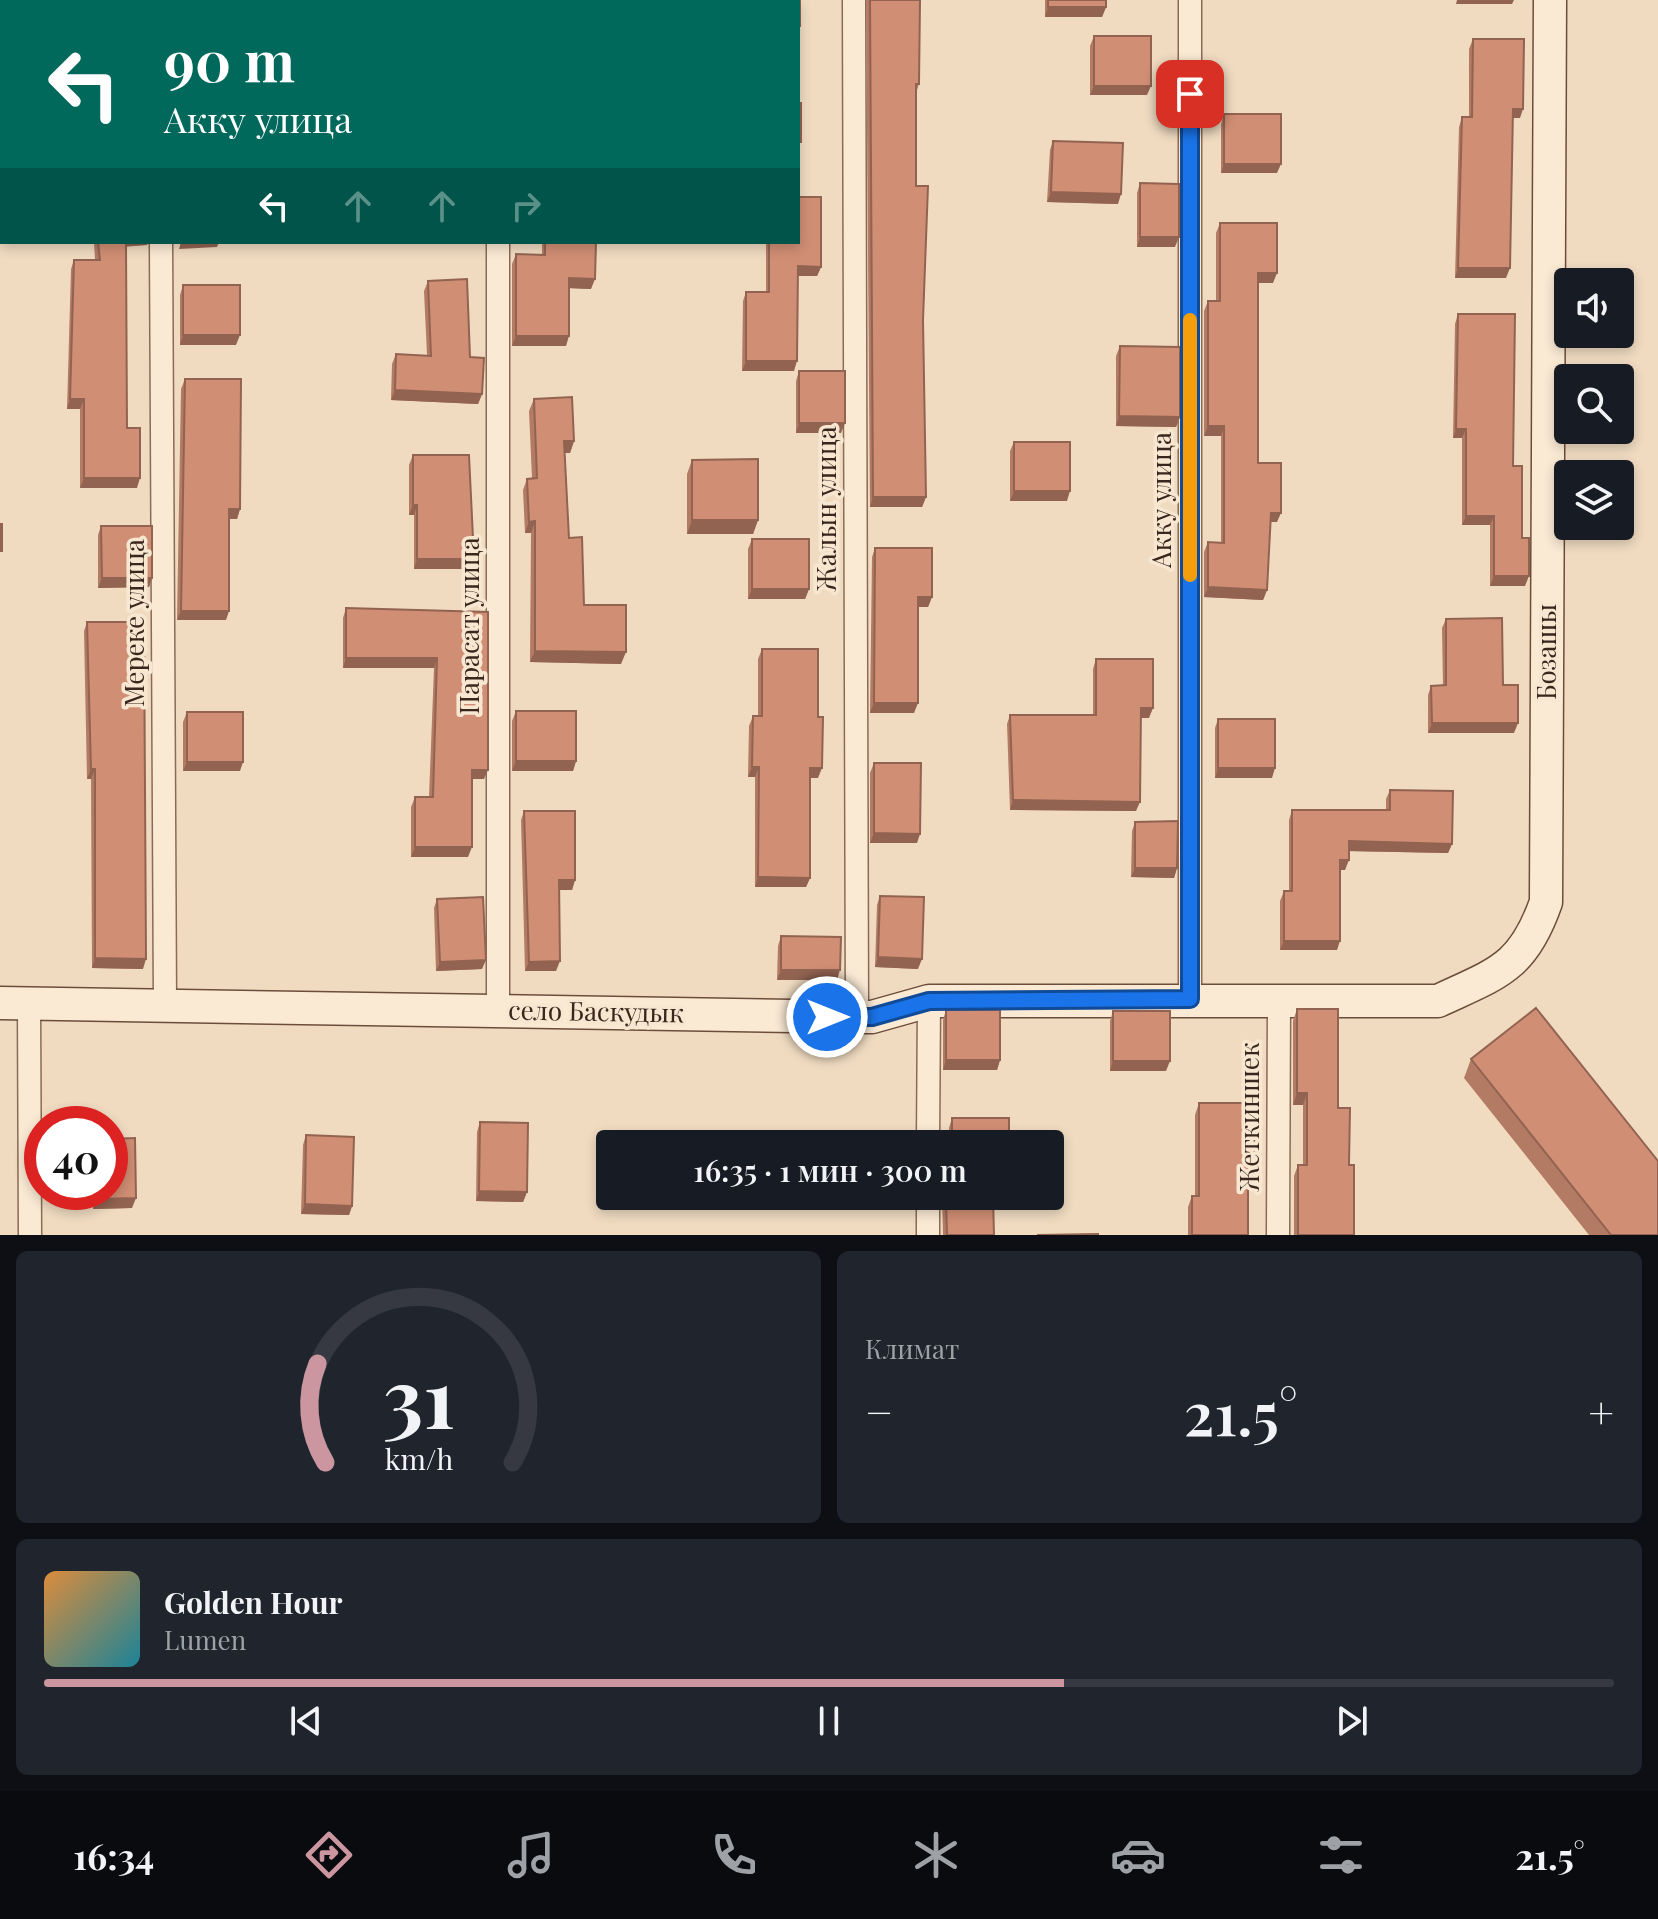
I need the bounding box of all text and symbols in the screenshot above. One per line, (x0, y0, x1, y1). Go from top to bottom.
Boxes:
text: 90 m (164, 22, 295, 97)
icon: left (32, 32, 136, 136)
pin (1156, 60, 1224, 128)
icon: arrive (1168, 72, 1212, 116)
text: Акку улица (164, 94, 352, 142)
icon: left (252, 184, 296, 228)
icon: ahead (336, 184, 380, 228)
icon: ahead (420, 184, 464, 228)
icon: right (504, 184, 548, 228)
map controls (1554, 268, 1634, 540)
button: sound (1554, 268, 1634, 348)
button: search (1554, 364, 1634, 444)
street label: Жалын улица (808, 426, 843, 592)
street label: Акку улица (1143, 432, 1178, 569)
button: layers (1554, 460, 1634, 540)
street label: Парасат улица (451, 537, 486, 715)
street label: Мереке улица (116, 539, 151, 707)
street label: Бозашы (1528, 604, 1563, 700)
position arrow (785, 975, 869, 1059)
street label: село Баскудык (508, 991, 684, 1030)
street label: Жеткиншек (1231, 1042, 1266, 1192)
speed limit sign: 40 (24, 1106, 128, 1210)
text: 16:35 · 1 мин · 300 m (693, 1150, 967, 1190)
text: Климат (865, 1331, 959, 1366)
text: 31 (382, 1339, 455, 1450)
text: 21.5° (1184, 1371, 1298, 1451)
text: − (865, 1381, 893, 1440)
text: + (1588, 1381, 1614, 1440)
text: km/h (384, 1439, 453, 1477)
text: Golden Hour (164, 1582, 343, 1622)
text: Lumen (164, 1622, 246, 1657)
icon: previous (284, 1699, 328, 1743)
icon: pause (807, 1699, 851, 1743)
icon: next (1330, 1699, 1374, 1743)
icon: directions (301, 1827, 357, 1883)
icon: music (503, 1827, 559, 1883)
icon: phone (706, 1827, 762, 1883)
icon: climate (908, 1827, 964, 1883)
icon: car (1110, 1827, 1166, 1883)
icon: filters (1313, 1827, 1369, 1883)
text: 16:34 (73, 1831, 154, 1879)
text: 21.5° (1515, 1831, 1585, 1879)

